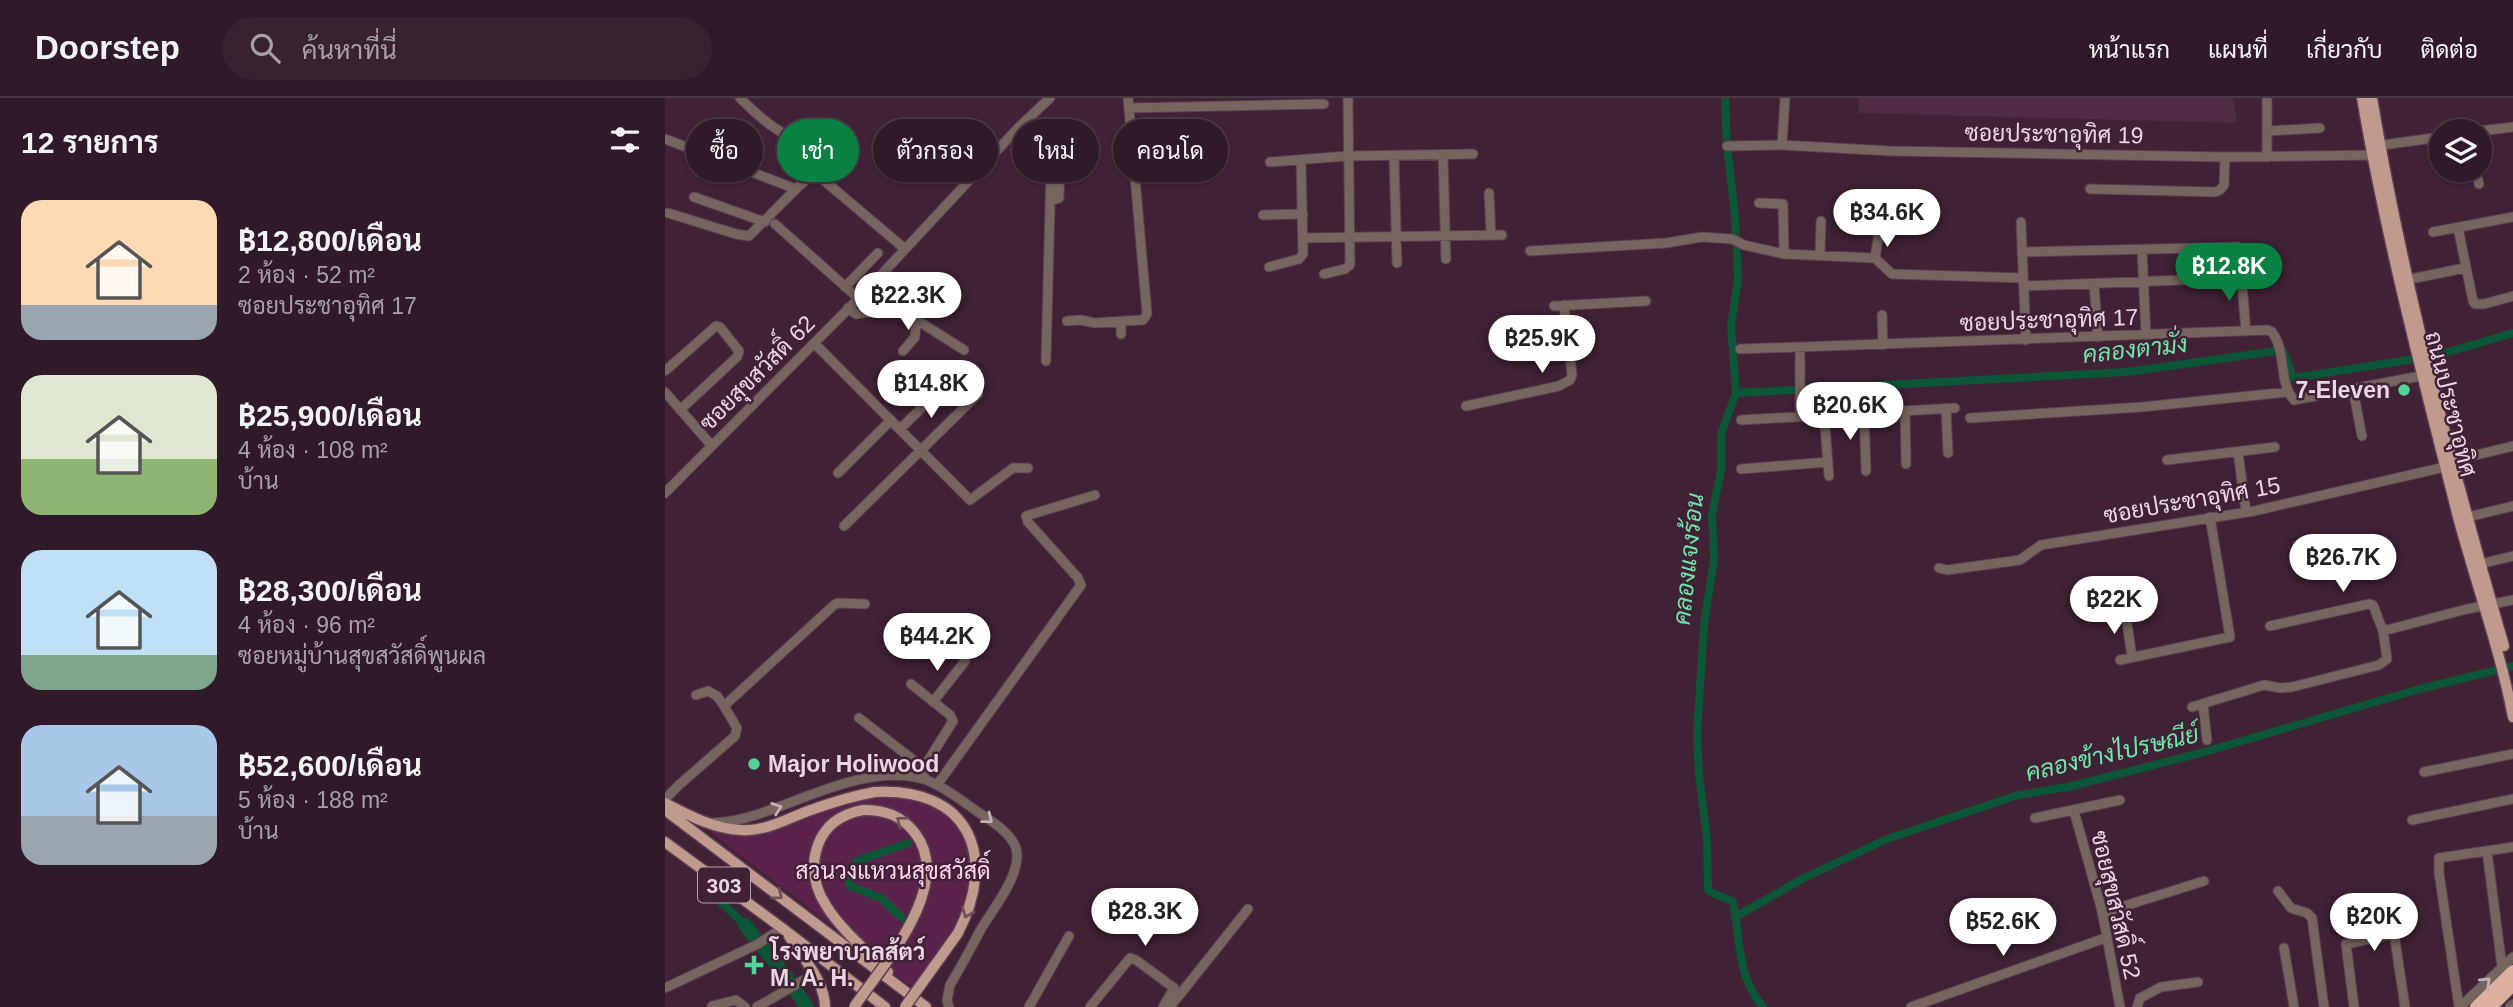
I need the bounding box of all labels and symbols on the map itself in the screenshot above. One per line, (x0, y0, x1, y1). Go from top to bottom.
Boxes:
street label: ซอยประชาอุทิศ 19 (1964, 118, 2144, 152)
pin: ฿34.6K (1830, 190, 1944, 249)
pin: ฿12.8K (2172, 244, 2286, 303)
pin: ฿22.3K (851, 272, 965, 332)
street label: ซอยประชาอุทิศ 17 (1959, 303, 2139, 339)
street label: ซอยสุขสวัสดิ์ 62 (688, 304, 822, 438)
pin: ฿25.9K (1485, 316, 1599, 375)
water label: คลองตามั่ง (2081, 324, 2189, 368)
street label: ถนนประชาอุทิศ (2417, 328, 2483, 480)
pin: ฿14.8K (874, 360, 988, 420)
place label: 7-Eleven (2295, 377, 2390, 403)
pin: ฿20.6K (1793, 382, 1907, 442)
marker: 7-Eleven (2396, 382, 2412, 398)
street label: ซอยประชาอุทิศ 15 (2102, 471, 2283, 531)
water label: คลองแจงร้อน (1668, 492, 1708, 626)
pin: ฿26.7K (2286, 534, 2400, 594)
pin: ฿22K (2073, 576, 2155, 636)
pin: ฿44.2K (880, 614, 994, 673)
water label: คลองข้างไปรษณีย์ (2022, 717, 2204, 786)
place label: Major Holiwood (768, 751, 939, 777)
marker: Major Holiwood (746, 756, 762, 772)
one-way arrow (770, 802, 782, 816)
one-way arrow (980, 811, 992, 824)
one-way arrow (897, 816, 909, 829)
street label: ซอยสุขสวัสดิ์ 52 (2083, 826, 2154, 983)
park label: สวนวงแหวนสุขสวัสดิ์ (795, 849, 991, 887)
road number: 303 (698, 868, 750, 902)
one-way arrow (770, 887, 783, 900)
pin: ฿28.3K (1088, 888, 1202, 948)
pin: ฿20K (2333, 894, 2415, 953)
pin: ฿52.6K (1946, 898, 2060, 958)
one-way arrow (962, 907, 976, 919)
place label: โรงพยาบาลส้ตว์ M. A. H. (768, 936, 926, 991)
marker: โรงพยาบาลส้ตว์ M. A. H. (744, 955, 764, 975)
one-way arrow (2478, 978, 2491, 990)

